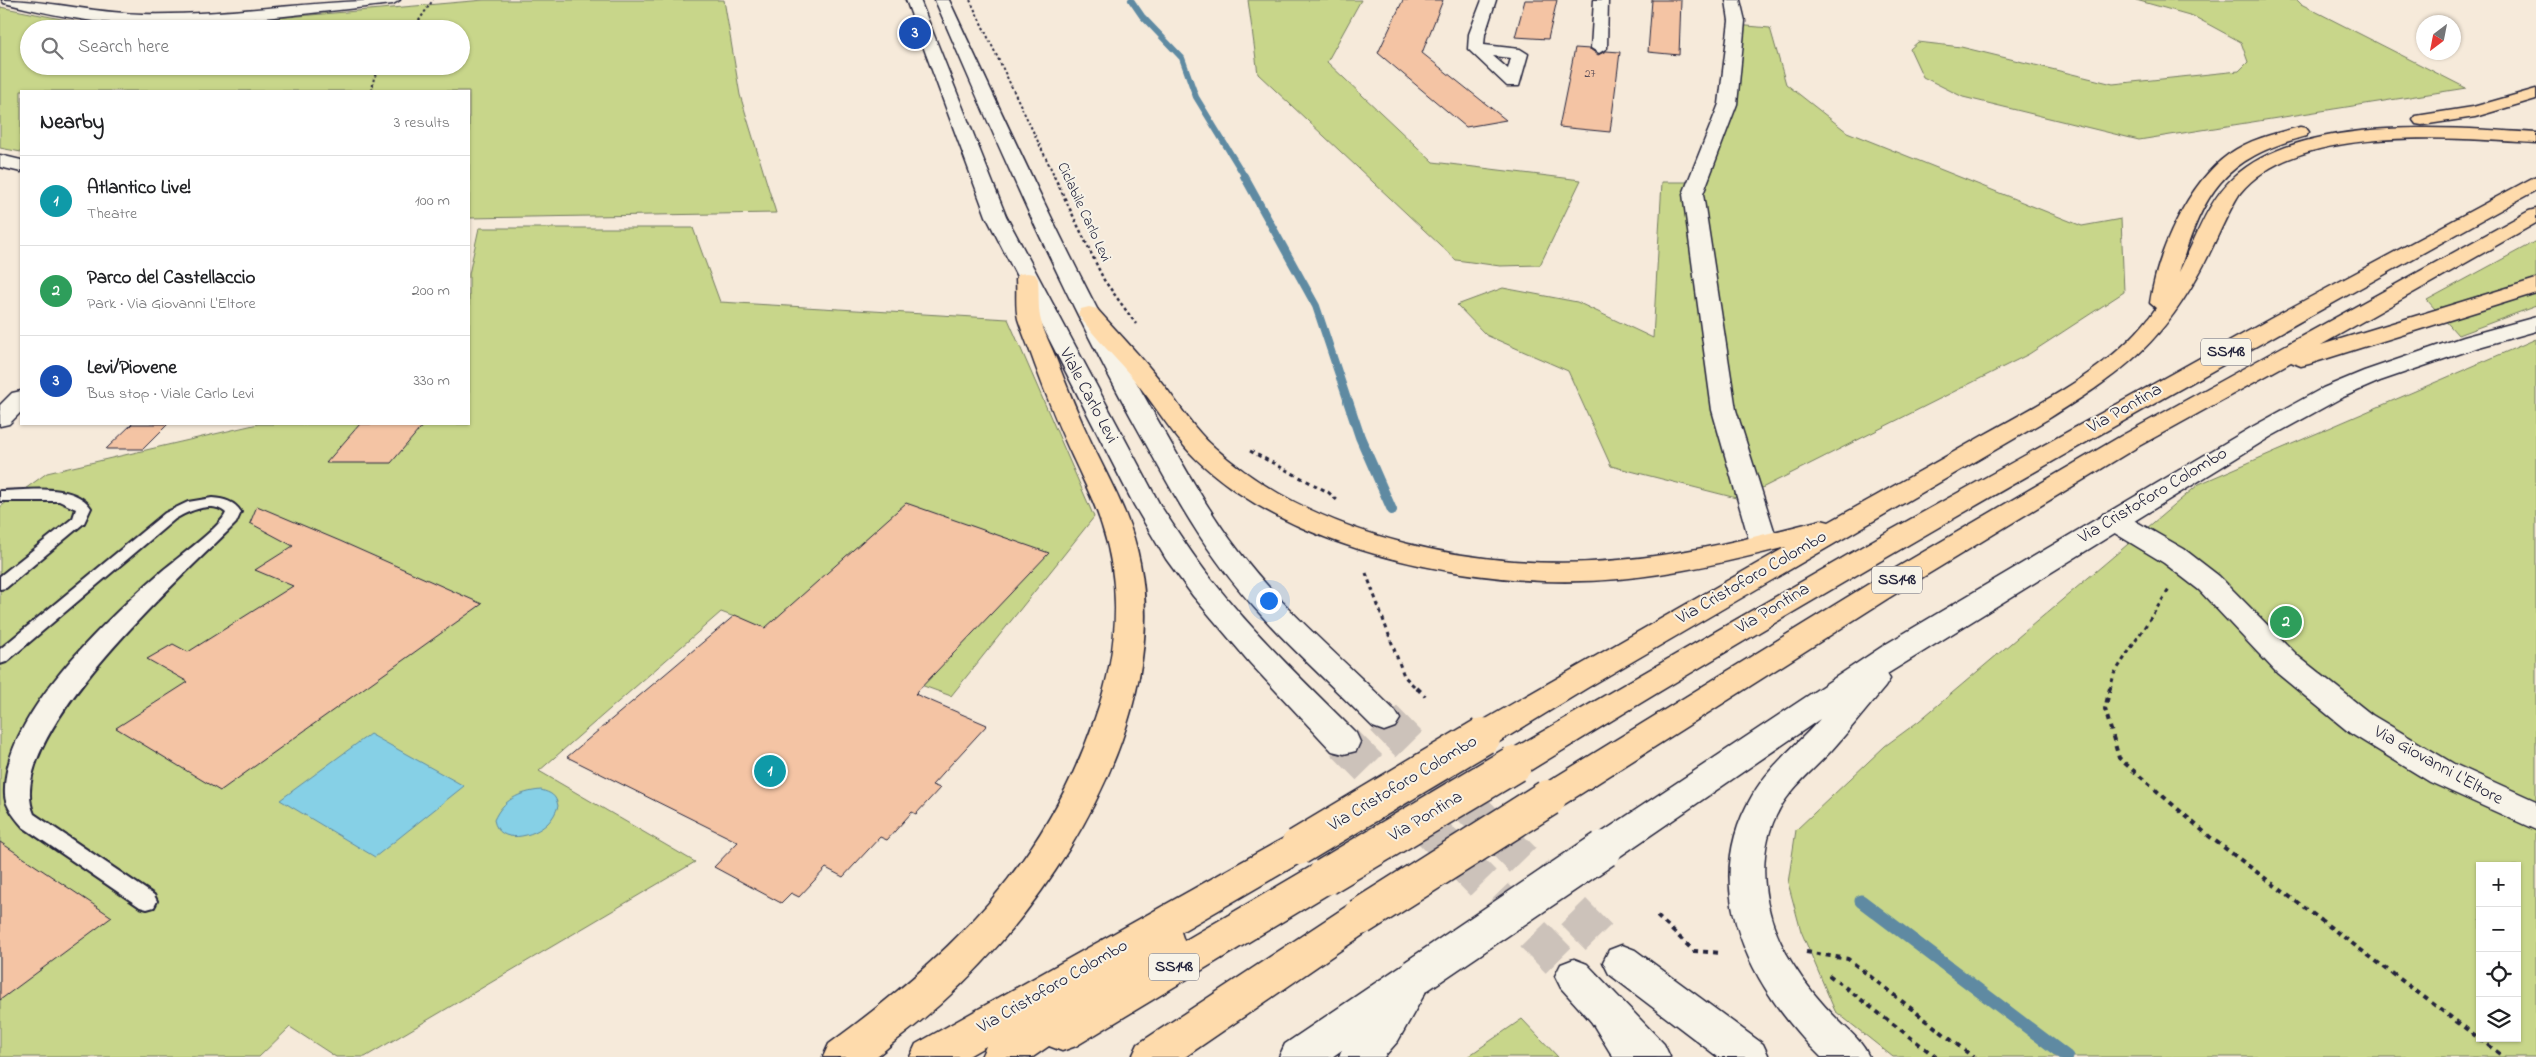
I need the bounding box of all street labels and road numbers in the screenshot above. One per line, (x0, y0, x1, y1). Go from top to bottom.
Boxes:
street label: Ciclabile Carlo Levi (1051, 159, 1117, 265)
road number: SS148 (2201, 338, 2251, 366)
street label: Viale Carlo Levi (1051, 343, 1124, 448)
street label: Via Pontina (2082, 377, 2167, 441)
street label: Via Cristoforo Colombo (2073, 441, 2233, 551)
street label: Via Cristoforo Colombo (1671, 524, 1832, 632)
road number: SS148 (1872, 566, 1922, 594)
street label: Via Pontina (1730, 577, 1815, 642)
street label: Via Giovanni L'Eltore (2368, 719, 2508, 813)
street label: Via Cristoforo Colombo (1323, 729, 1483, 839)
street label: Via Pontina (1383, 785, 1468, 850)
street label: Via Cristoforo Colombo (972, 933, 1133, 1041)
road number: SS148 (1149, 954, 1199, 980)

